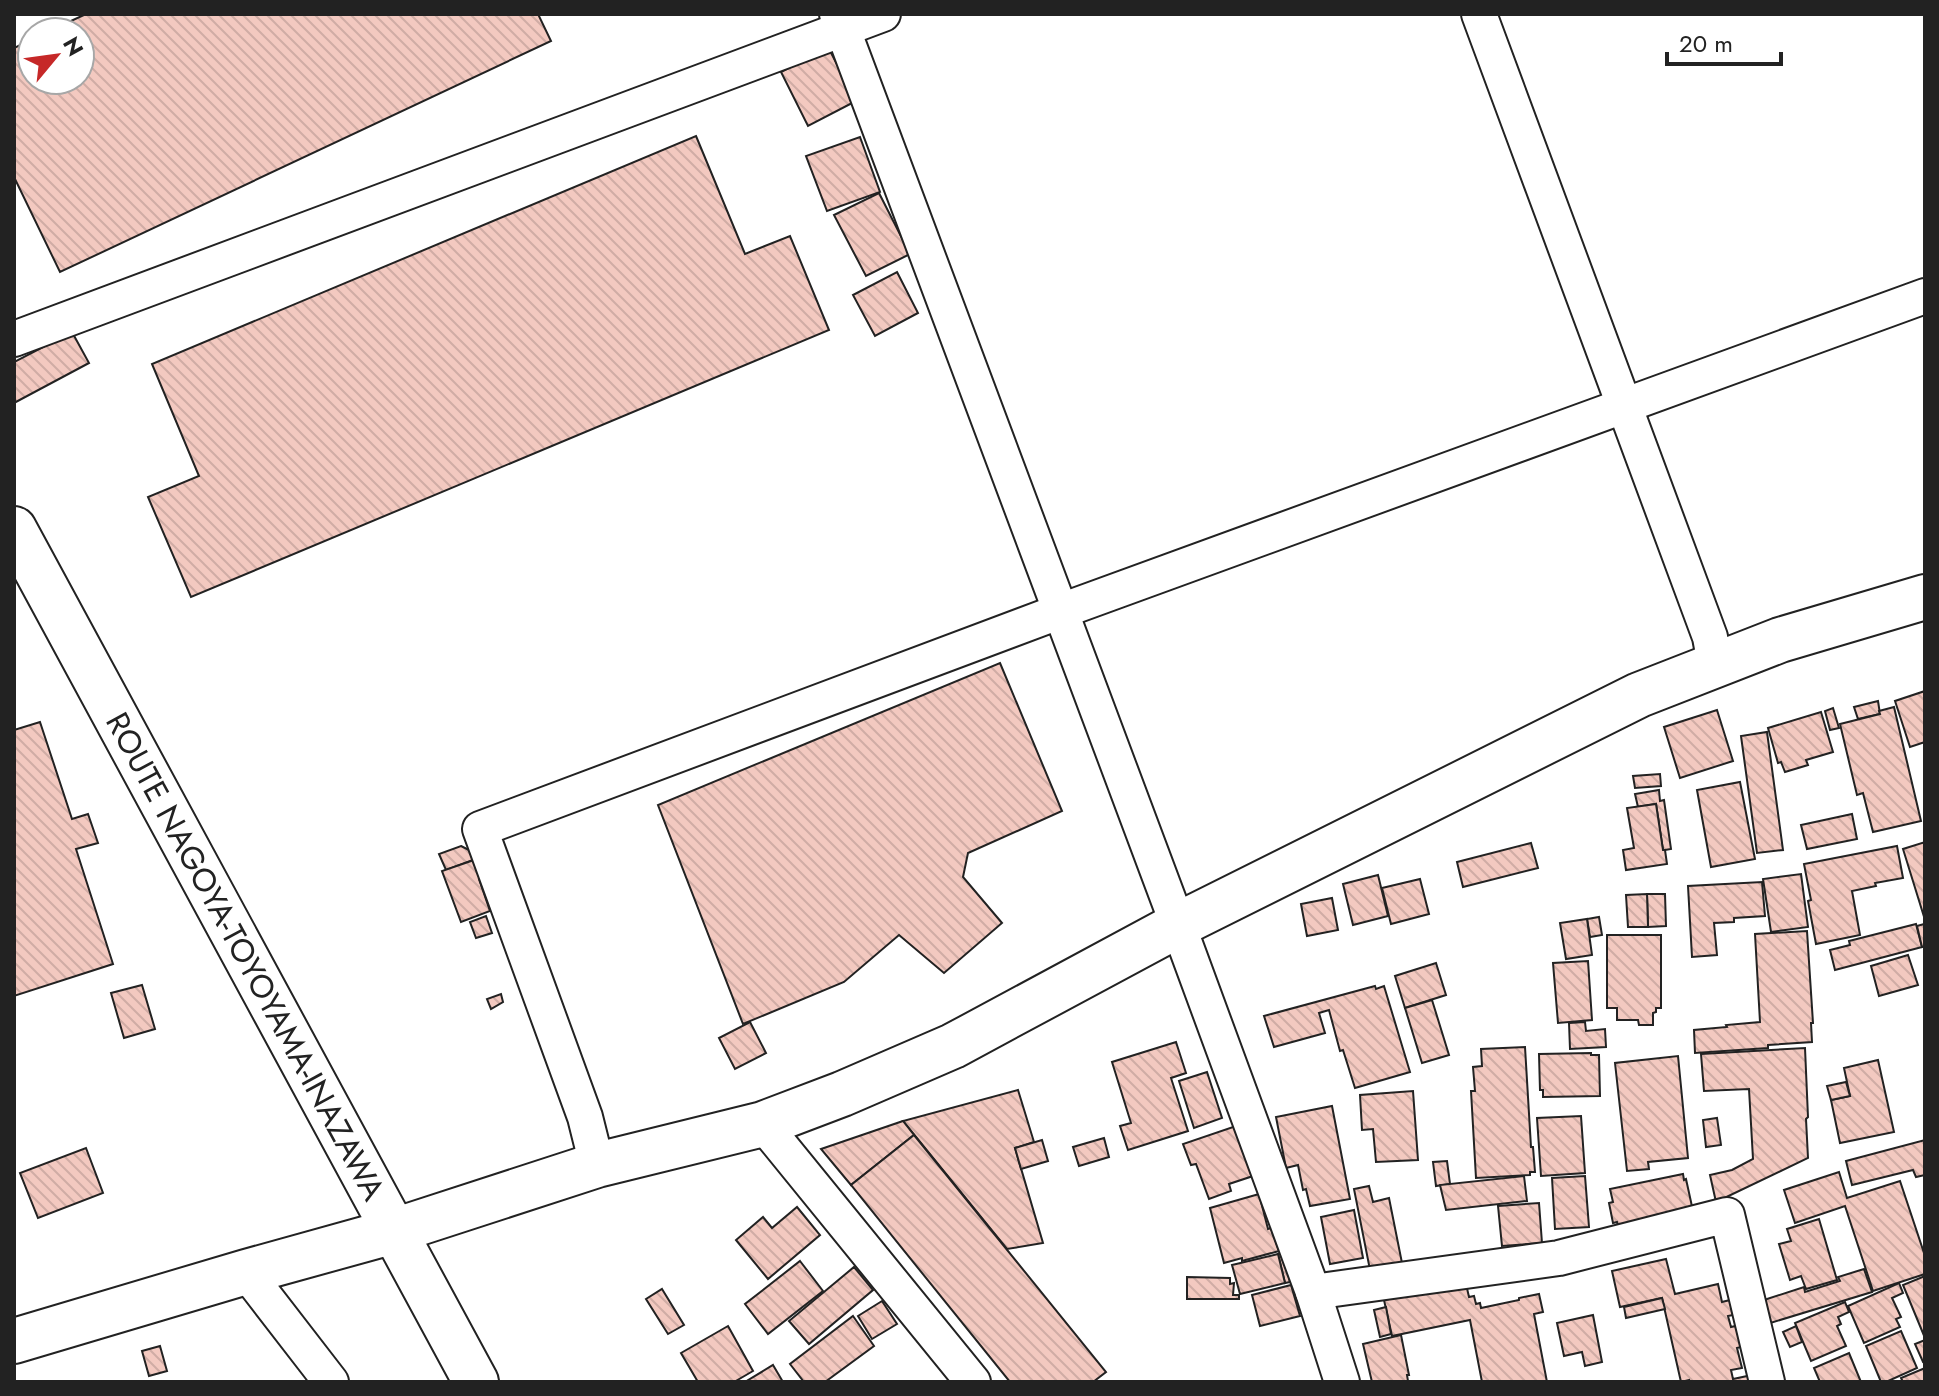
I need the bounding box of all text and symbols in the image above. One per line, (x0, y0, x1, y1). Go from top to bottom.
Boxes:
north arrow (16, 16, 96, 96)
scale bar (1667, 16, 1781, 66)
text: 20 m (1679, 26, 1733, 61)
text: N (55, 31, 92, 62)
street label: ROUTE NAGOYA-TOYOYAMA-INAZAWA (95, 704, 396, 1209)

